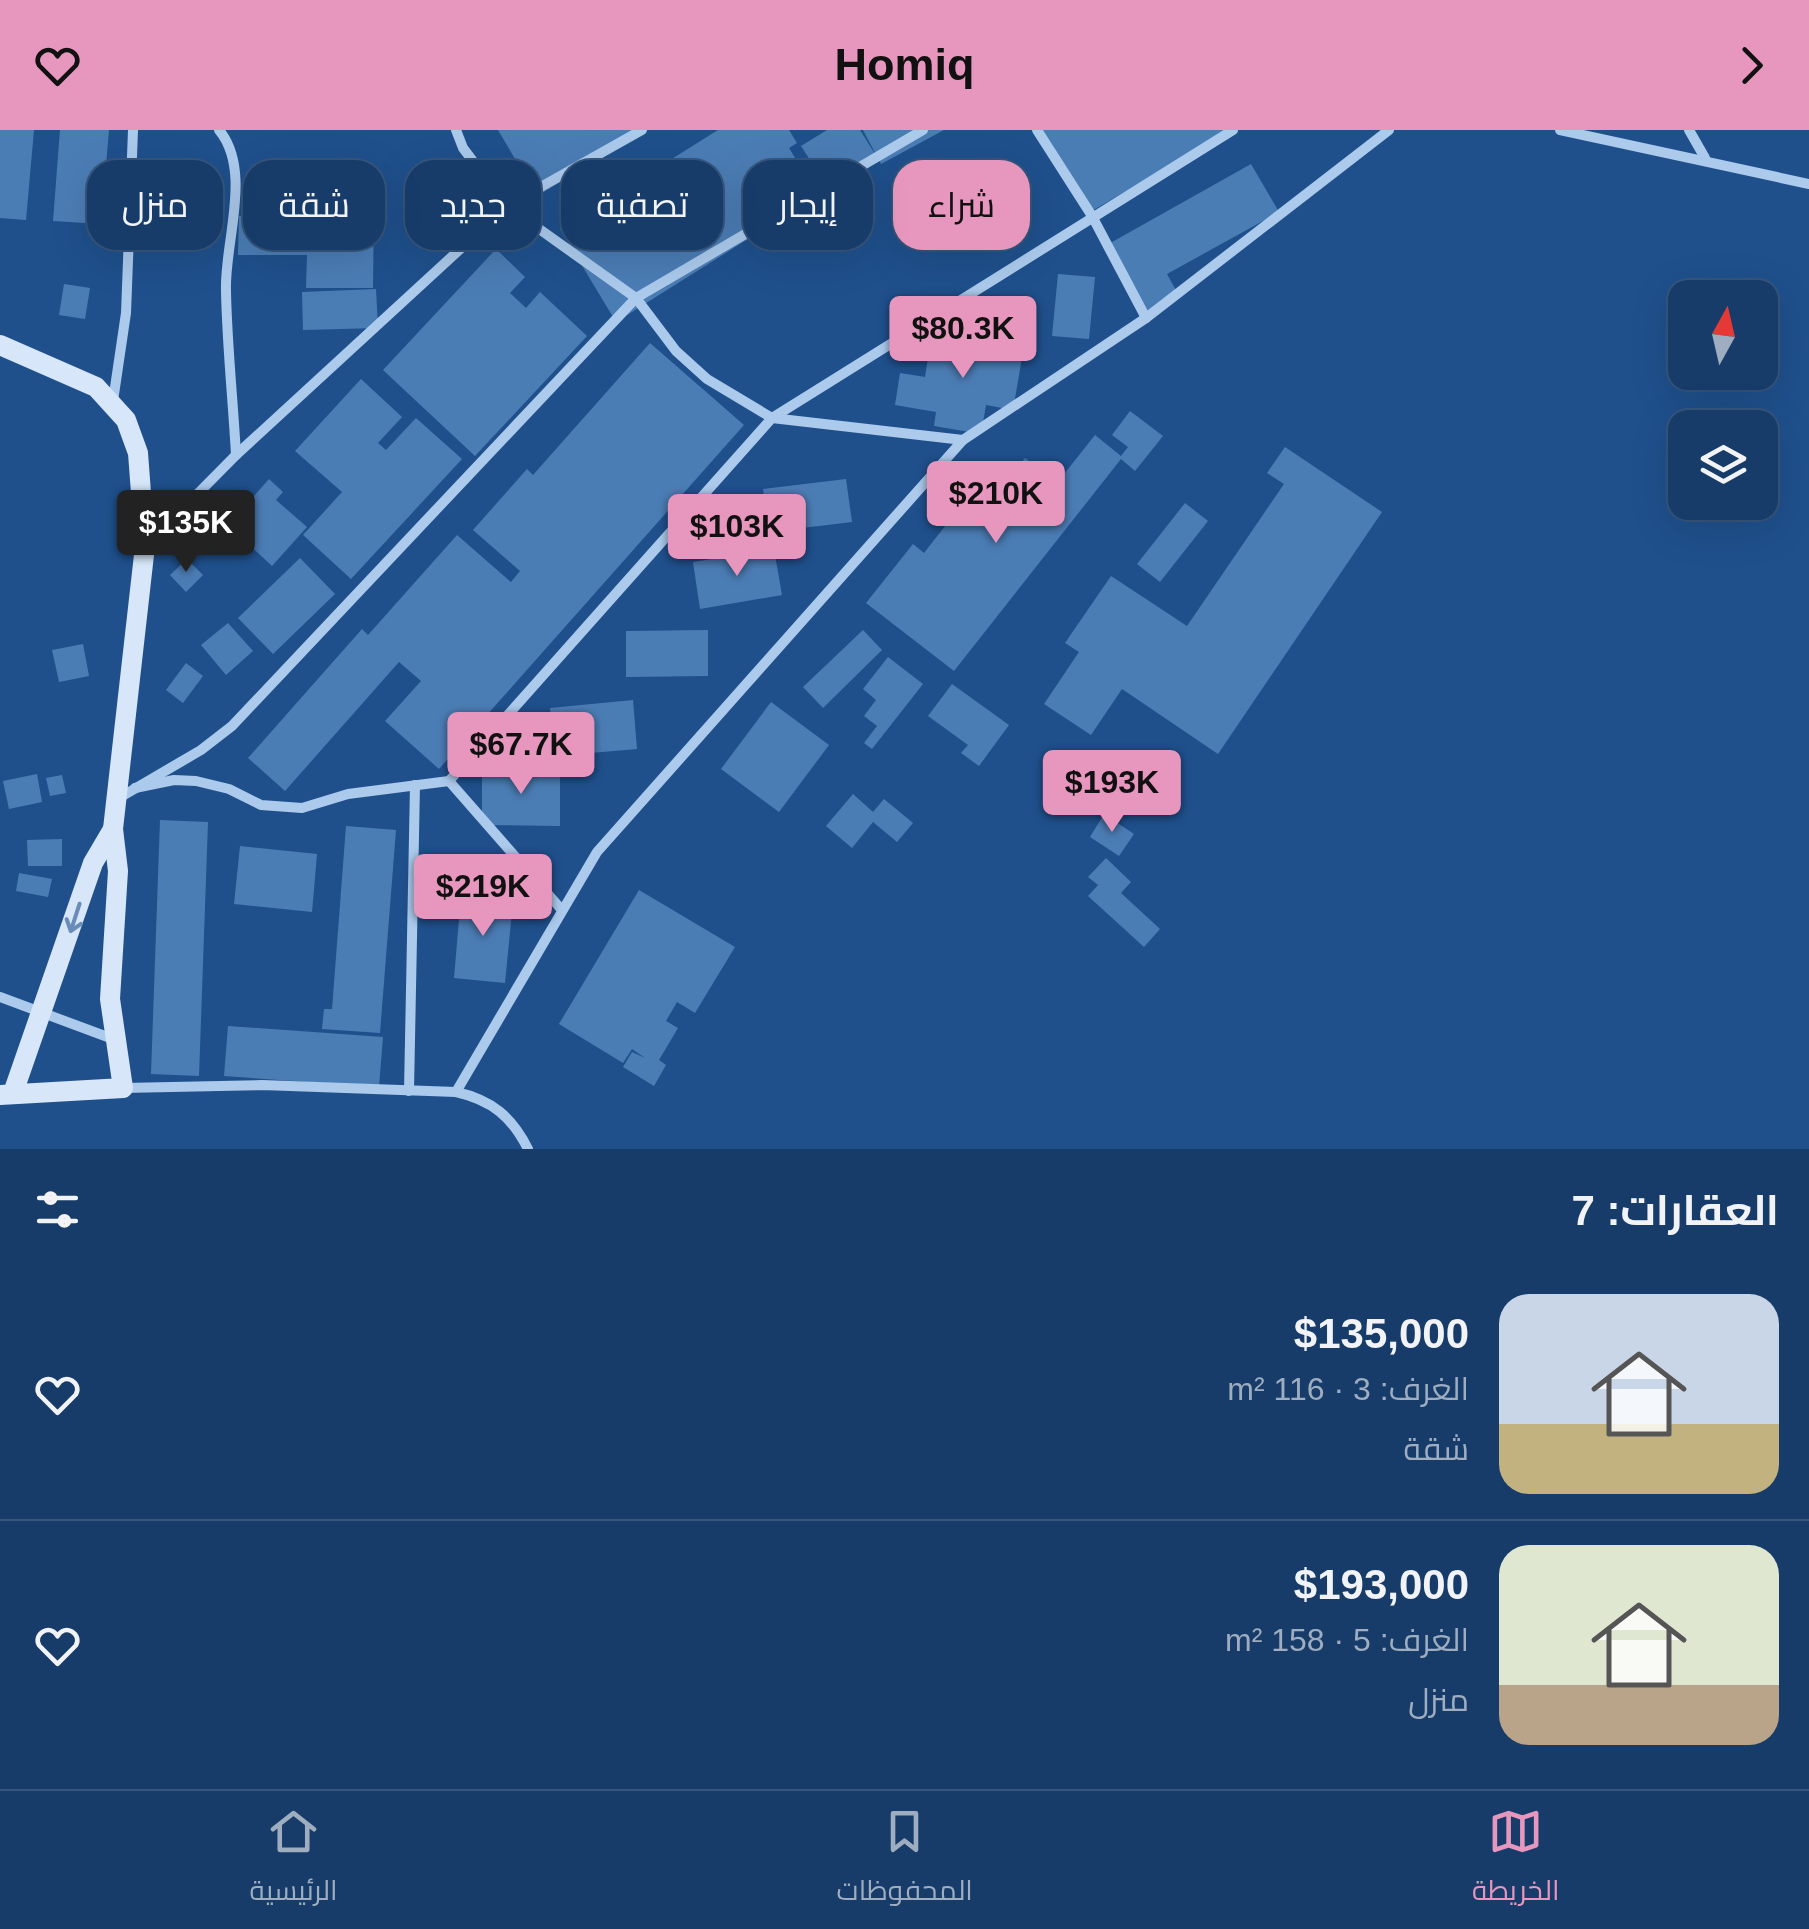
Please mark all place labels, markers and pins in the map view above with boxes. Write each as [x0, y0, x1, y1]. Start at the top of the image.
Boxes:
pin: $80.3K [882, 296, 1044, 381]
pin: $210K [926, 461, 1066, 546]
pin: $135K [116, 490, 256, 575]
pin: $103K [667, 494, 807, 579]
pin: $67.7K [440, 712, 602, 797]
pin: $193K [1042, 750, 1182, 835]
pin: $219K [413, 854, 553, 939]

